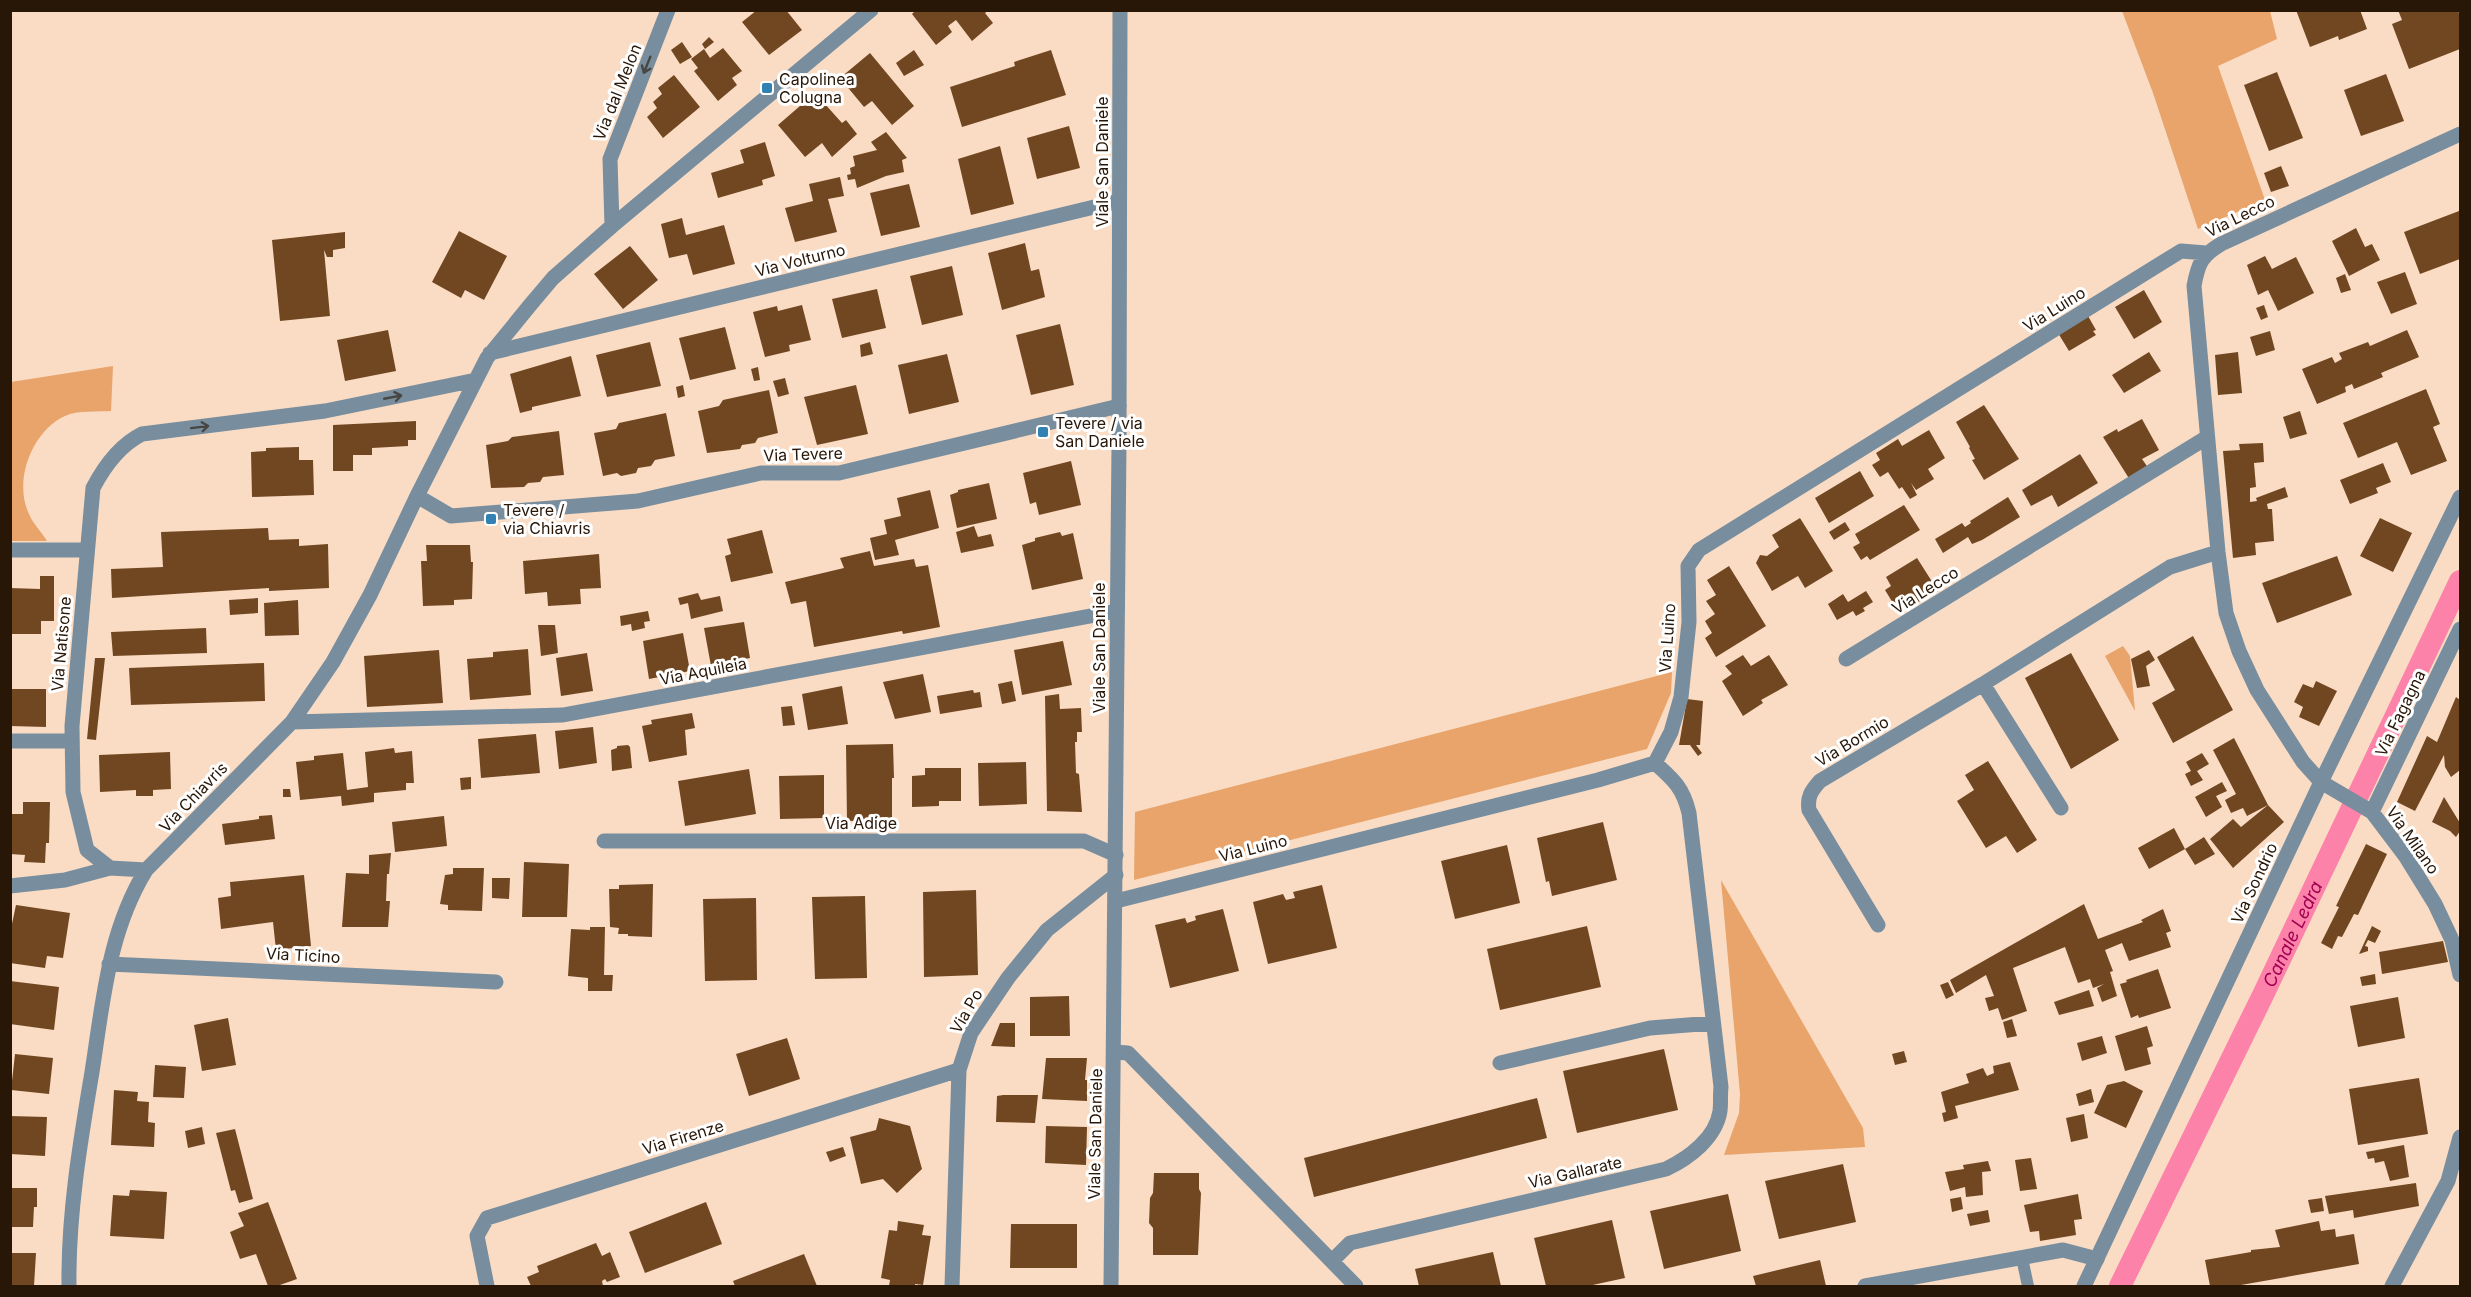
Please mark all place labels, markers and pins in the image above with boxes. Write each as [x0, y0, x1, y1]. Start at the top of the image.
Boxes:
place label: Capolinea Colugna [779, 69, 855, 107]
marker: Capolinea Colugna [760, 81, 774, 95]
place label: Tevere / via San Daniele [1055, 413, 1145, 451]
marker: Tevere / via San Daniele [1036, 425, 1050, 439]
place label: Tevere / via Chiavris [503, 500, 591, 538]
marker: Tevere / via Chiavris [484, 512, 498, 526]

